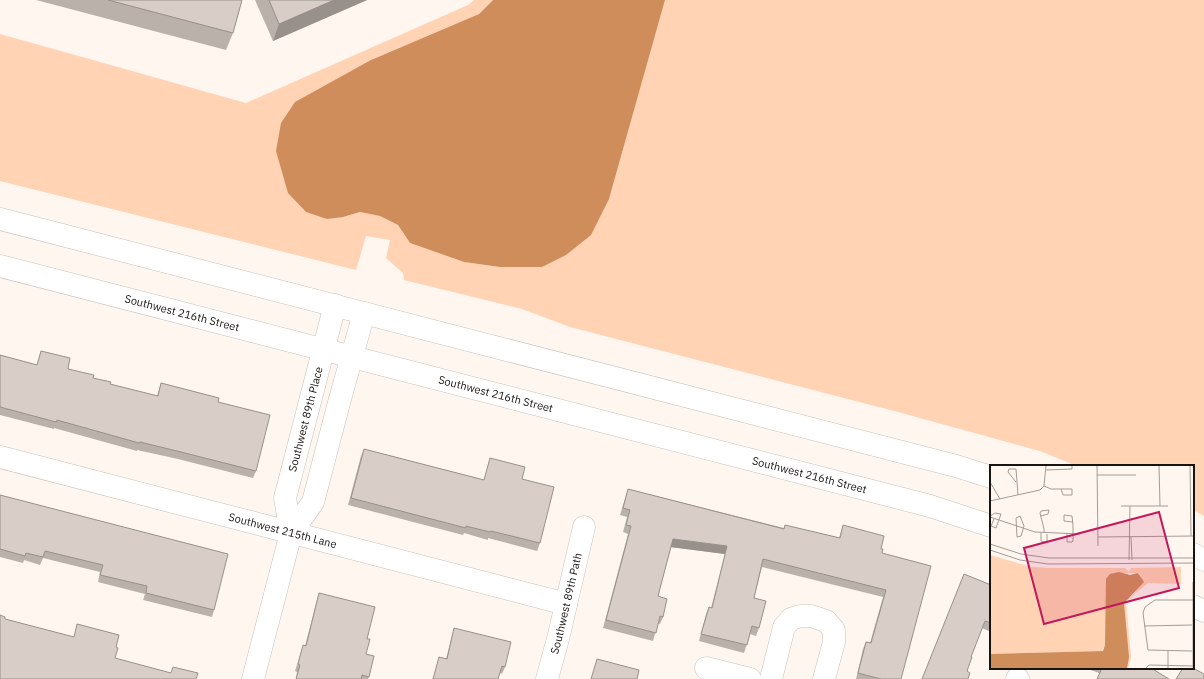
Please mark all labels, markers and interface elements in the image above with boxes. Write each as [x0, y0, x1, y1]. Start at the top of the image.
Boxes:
street label: Southwest 216th Street [123, 291, 241, 335]
street label: Southwest 89th Place [285, 365, 326, 473]
street label: Southwest 216th Street [437, 372, 555, 415]
street label: Southwest 216th Street [751, 453, 868, 496]
inset map [990, 465, 1194, 669]
street label: Southwest 215th Lane [227, 510, 338, 551]
street label: Southwest 89th Path [547, 551, 585, 656]

